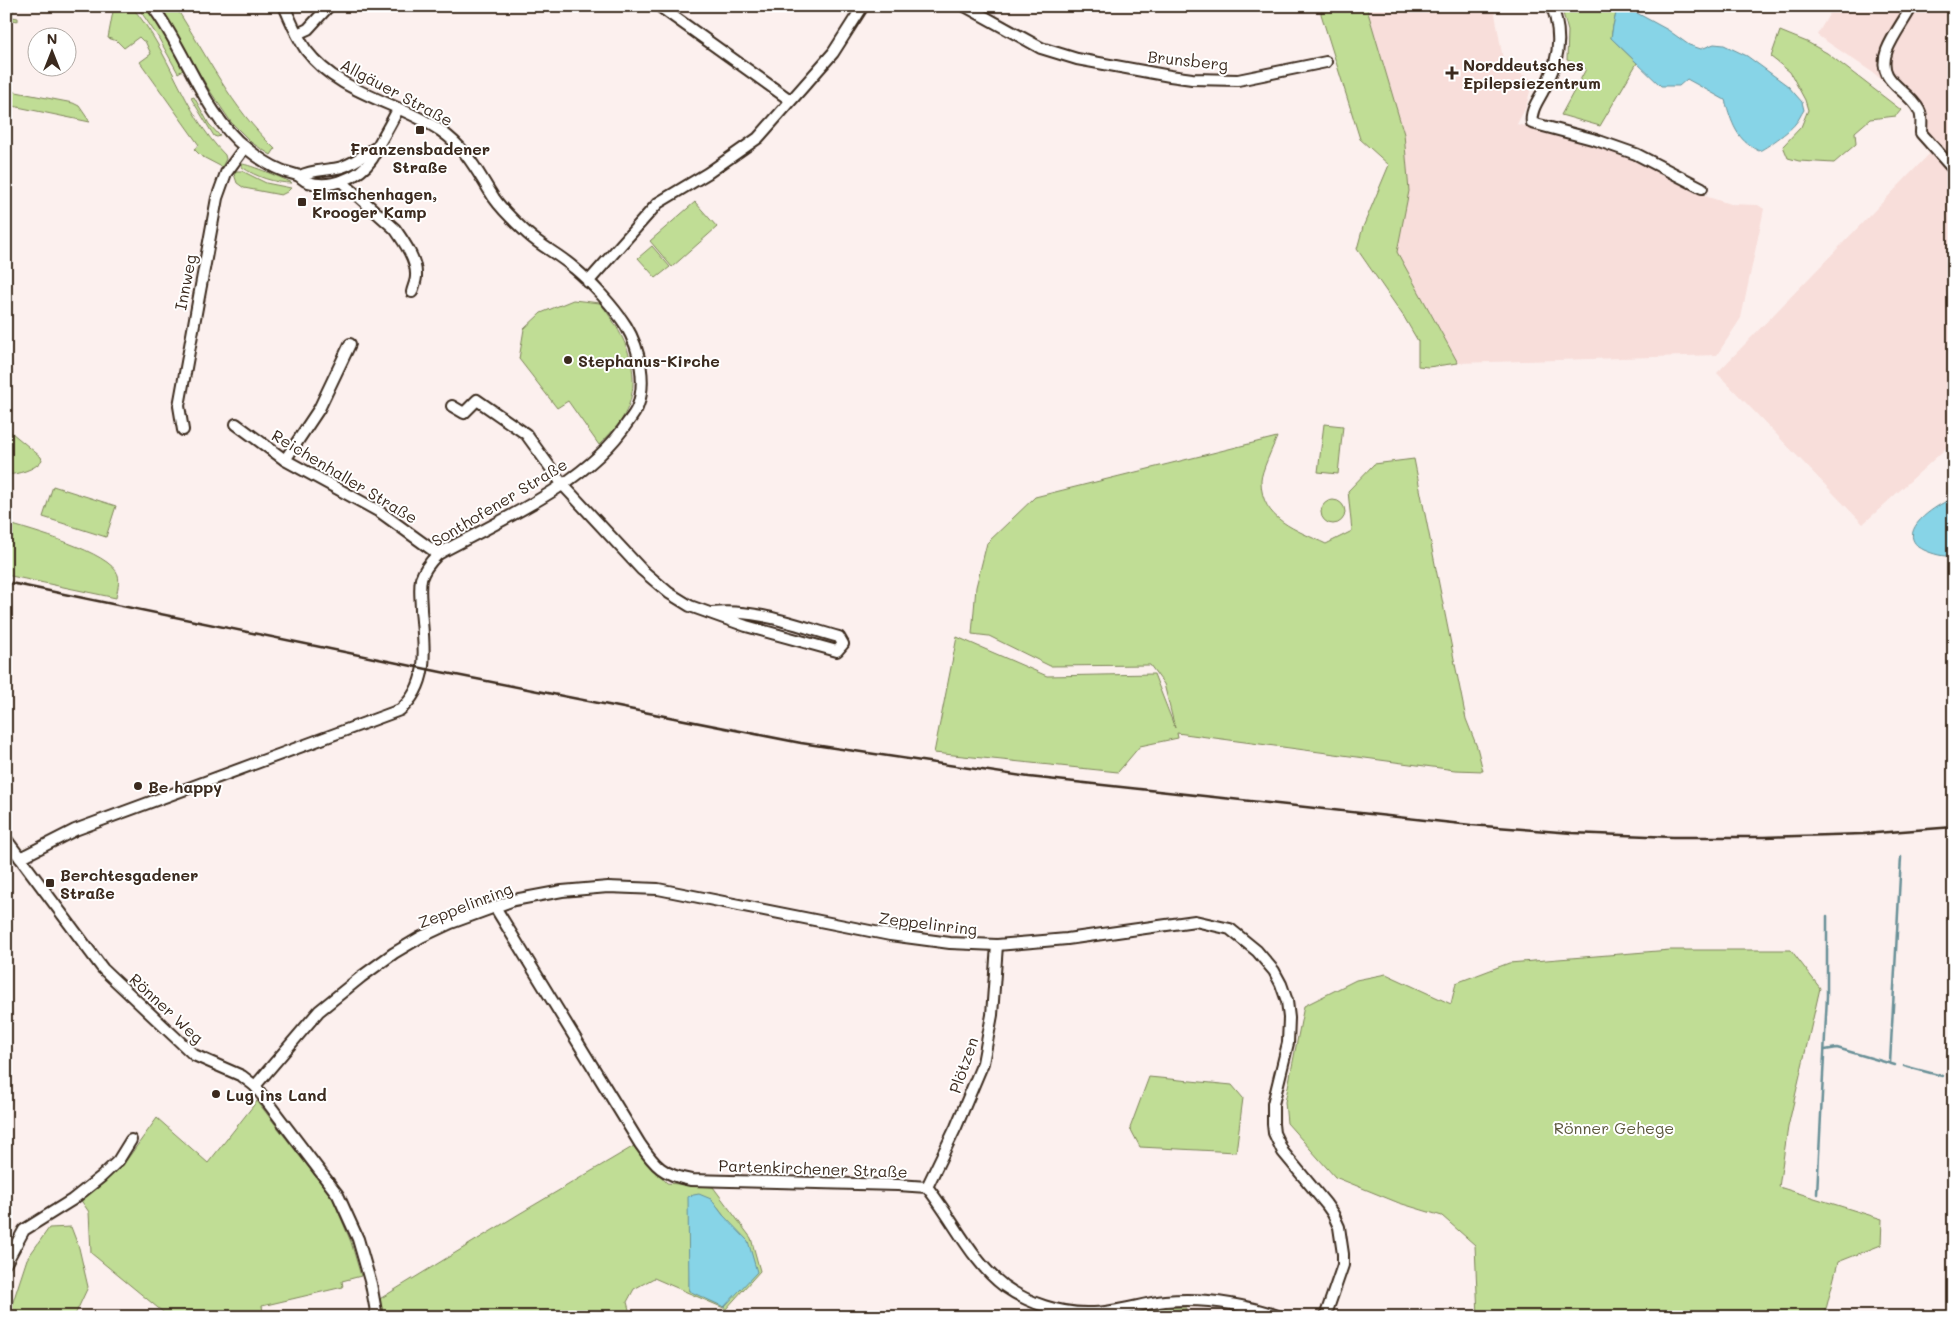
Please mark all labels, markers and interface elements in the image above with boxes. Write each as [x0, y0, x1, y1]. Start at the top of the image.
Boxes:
north arrow [28, 28, 78, 78]
text: N [47, 29, 57, 48]
street label: Brunsberg [1147, 45, 1229, 75]
street label: Allgäuer Straße [337, 54, 457, 130]
place label: Norddeutsches Epilepsiezentrum [1463, 54, 1601, 93]
marker: Norddeutsches Epilepsiezentrum [1445, 66, 1459, 80]
marker: Franzensbadener Straße [414, 124, 426, 136]
place label: Franzensbadener Straße [350, 138, 490, 177]
place label: Elmschenhagen, Krooger Kamp [312, 183, 437, 222]
marker: Elmschenhagen, Krooger Kamp [296, 196, 308, 208]
street label: Innweg [169, 252, 201, 312]
place label: Stephanus-Kirche [578, 350, 720, 371]
marker: Stephanus-Kirche [562, 354, 574, 366]
street label: Reichenhaller Straße [268, 424, 422, 528]
street label: Sonthofener Straße [427, 453, 571, 551]
place label: Be happy [148, 776, 222, 797]
marker: Be happy [132, 780, 144, 792]
place label: Berchtesgadener Straße [60, 864, 198, 903]
marker: Berchtesgadener Straße [44, 877, 56, 889]
street label: Zeppelinring [415, 877, 515, 933]
street label: Zeppelinring [878, 907, 978, 939]
street label: Rönner Weg [126, 968, 208, 1048]
street label: Plötzen [944, 1034, 982, 1096]
place label: Lug ins Land [226, 1084, 327, 1105]
marker: Lug ins Land [210, 1088, 222, 1100]
park label: Rönner Gehege [1554, 1117, 1674, 1138]
street label: Partenkirchener Straße [718, 1154, 908, 1182]

